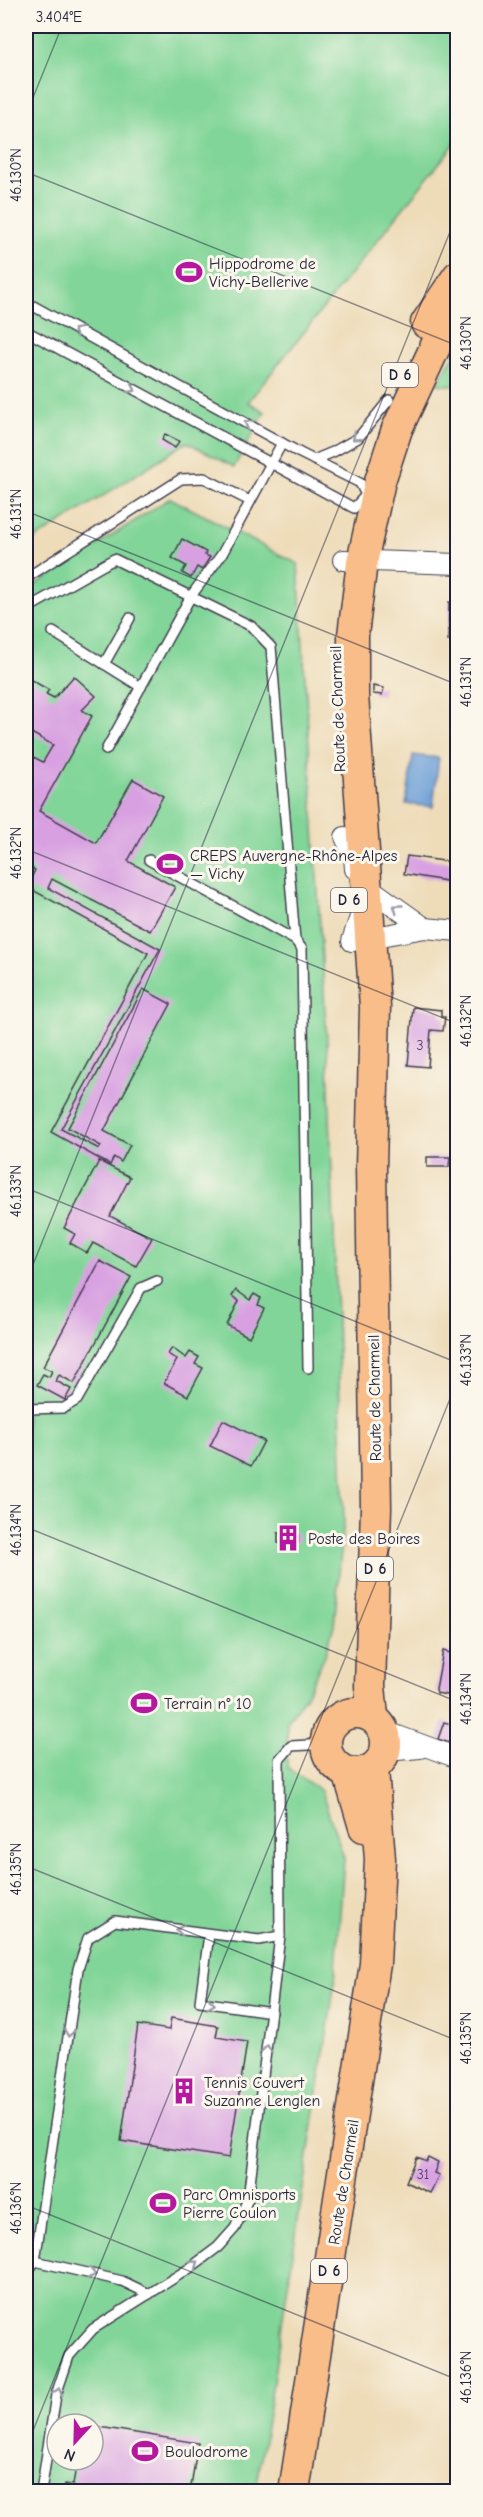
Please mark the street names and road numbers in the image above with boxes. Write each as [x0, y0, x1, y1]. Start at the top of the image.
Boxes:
road number: D 6 [382, 363, 418, 387]
street label: Route de Charmeil [327, 645, 349, 773]
road number: D 6 [331, 888, 367, 912]
street label: Route de Charmeil [365, 1334, 385, 1461]
road number: D 6 [357, 1557, 393, 1581]
street label: Route de Charmeil [325, 2118, 363, 2246]
road number: D 6 [311, 2259, 347, 2283]

